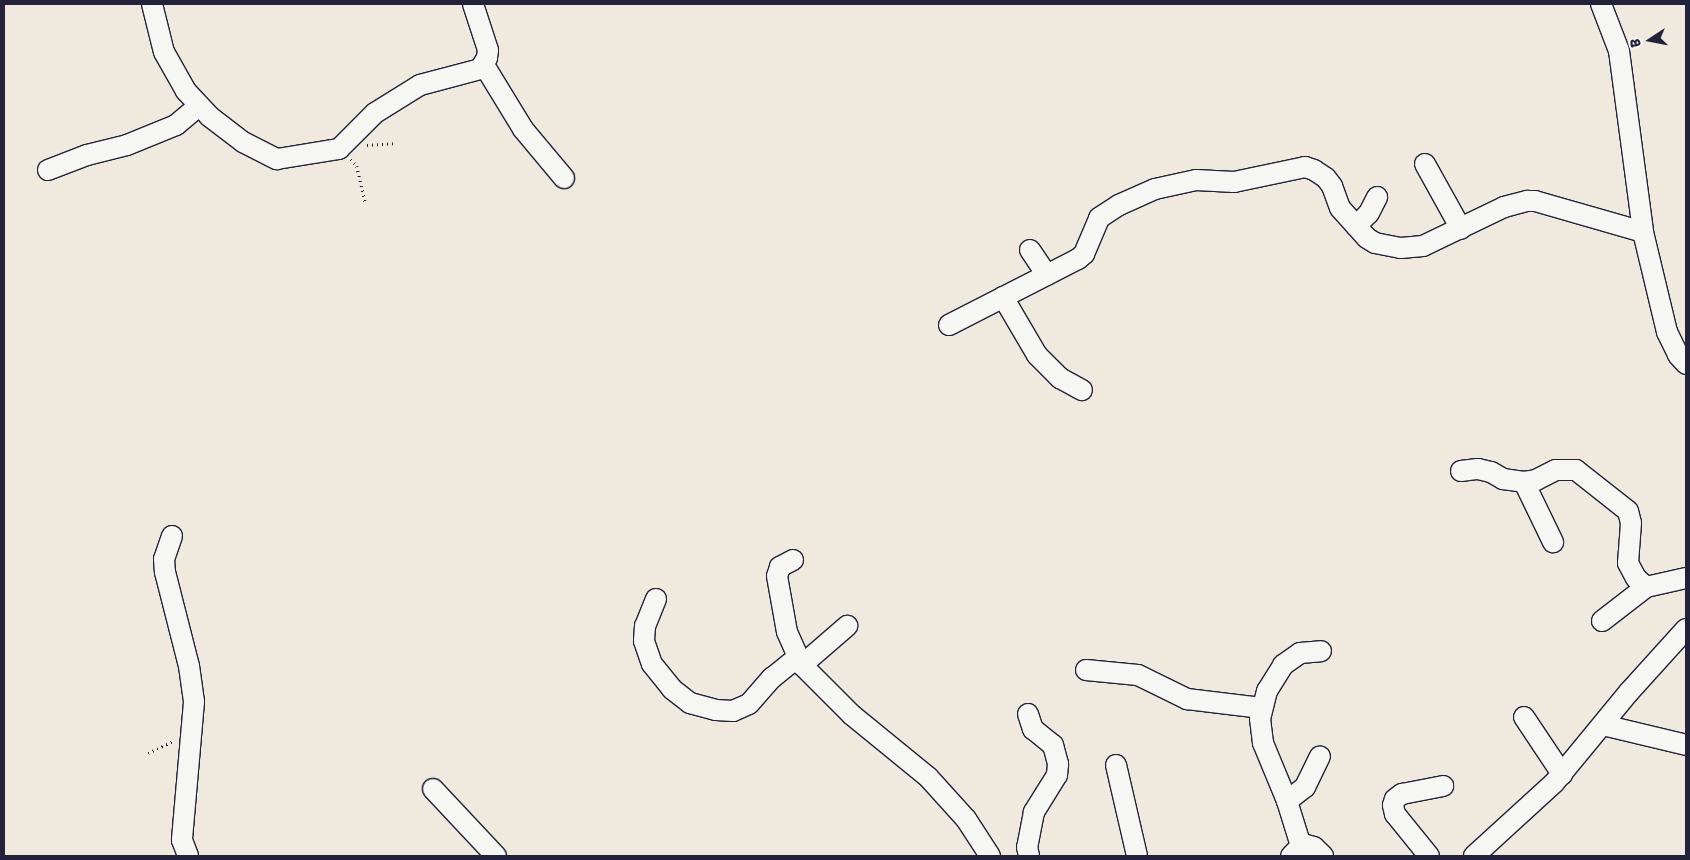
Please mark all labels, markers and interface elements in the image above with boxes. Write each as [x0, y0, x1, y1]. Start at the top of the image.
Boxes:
north arrow [1625, 15, 1675, 65]
text: B [1626, 37, 1645, 49]

